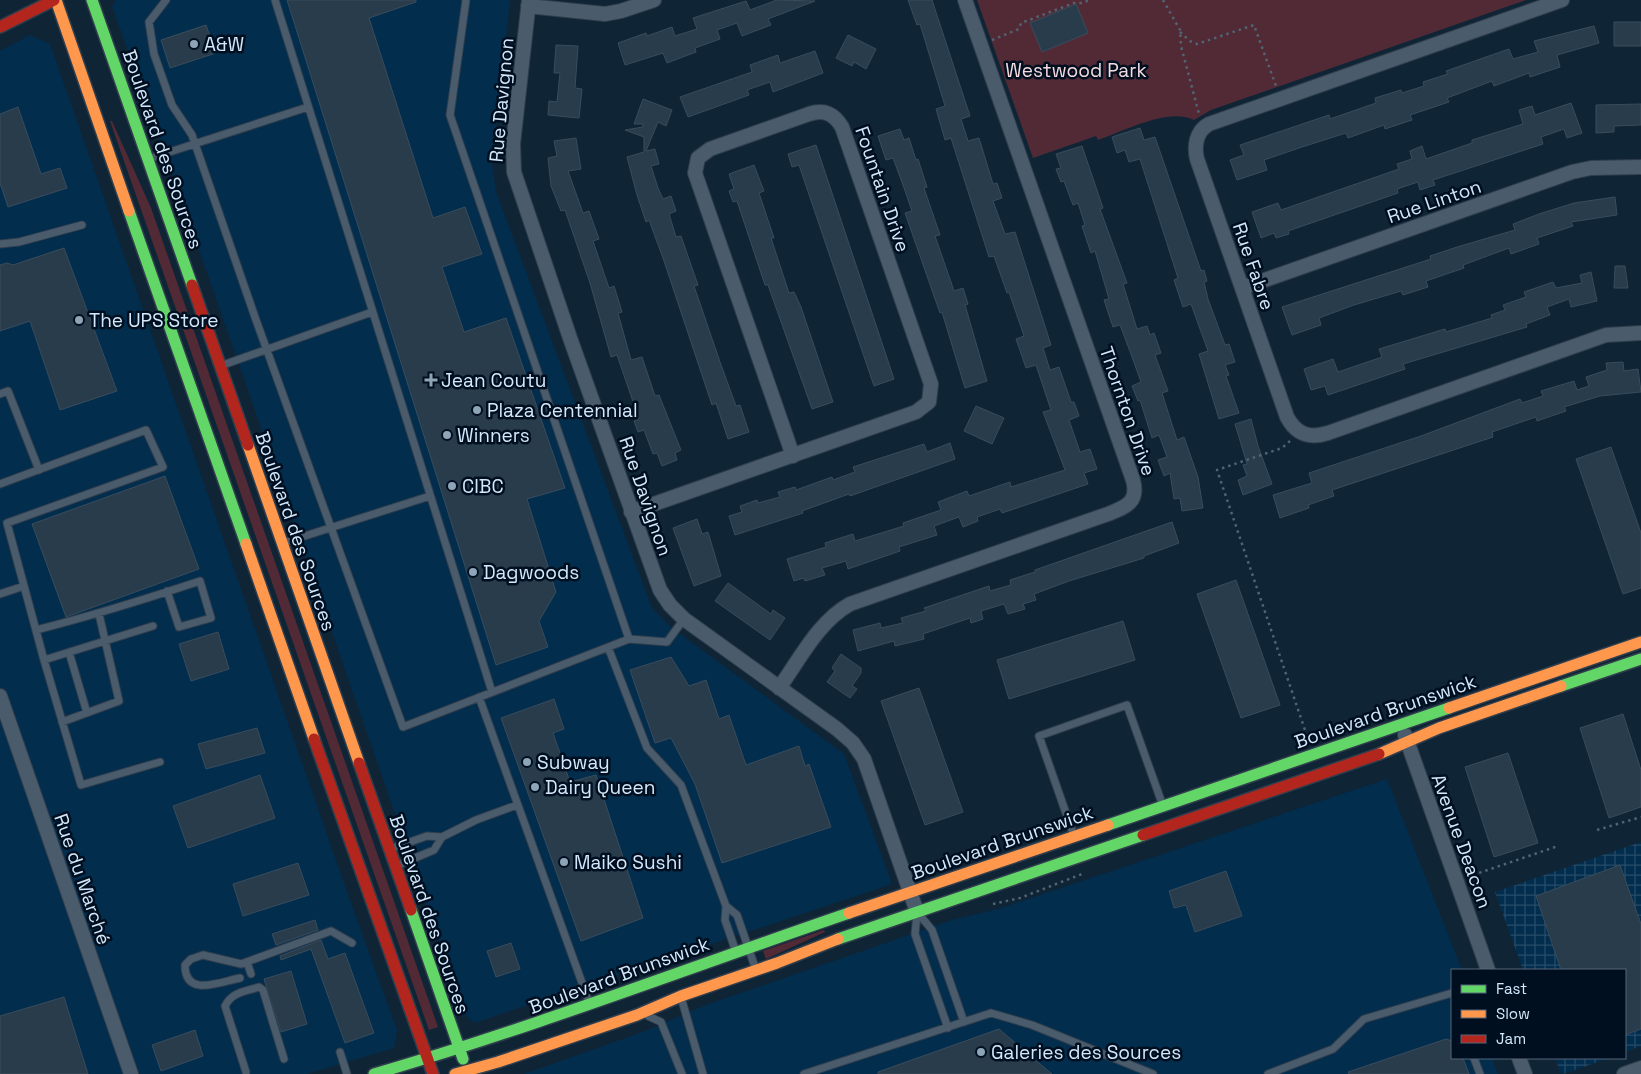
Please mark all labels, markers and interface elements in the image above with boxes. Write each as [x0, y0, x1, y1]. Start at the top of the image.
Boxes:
place label: A&W [204, 32, 244, 57]
street label: Rue Davignon [484, 37, 519, 163]
marker: A&W [188, 38, 200, 50]
street label: Boulevard des Sources [117, 46, 208, 252]
park label: Westwood Park [1005, 58, 1147, 83]
street label: Fountain Drive [849, 123, 916, 255]
street label: Rue Linton [1384, 174, 1485, 229]
street label: Rue Fabre [1227, 219, 1280, 313]
place label: The UPS Store [89, 308, 218, 333]
marker: The UPS Store [73, 314, 85, 326]
street label: Thornton Drive [1094, 343, 1161, 479]
place label: Jean Coutu [441, 368, 546, 393]
marker: Jean Coutu [425, 374, 437, 386]
place label: Plaza Centennial [487, 398, 638, 423]
marker: Plaza Centennial [471, 404, 483, 416]
place label: Winners [457, 423, 530, 448]
street label: Boulevard des Sources [250, 428, 341, 634]
marker: Winners [441, 429, 453, 441]
street label: Rue Davignon [613, 433, 678, 559]
place label: CIBC [462, 474, 504, 499]
marker: CIBC [446, 480, 458, 492]
place label: Dagwoods [483, 560, 579, 585]
marker: Dagwoods [467, 566, 479, 578]
street label: Boulevard Brunswick [1291, 669, 1479, 754]
place label: Subway [537, 750, 610, 775]
marker: Subway [521, 756, 533, 768]
street label: Avenue Deacon [1426, 771, 1497, 912]
place label: Dairy Queen [545, 775, 655, 800]
marker: Dairy Queen [529, 781, 541, 793]
street label: Boulevard Brunswick [908, 800, 1096, 885]
street label: Rue du Marché [48, 810, 117, 948]
street label: Boulevard des Sources [384, 811, 475, 1017]
place label: Maiko Sushi [574, 850, 682, 875]
marker: Maiko Sushi [558, 856, 570, 868]
street label: Boulevard Brunswick [525, 931, 713, 1020]
legend [1451, 969, 1626, 1059]
text: Fast [1496, 979, 1527, 998]
text: Slow [1496, 1004, 1530, 1023]
text: Jam [1496, 1029, 1526, 1048]
place label: Galeries des Sources [991, 1040, 1181, 1065]
marker: Galeries des Sources [975, 1046, 987, 1058]

